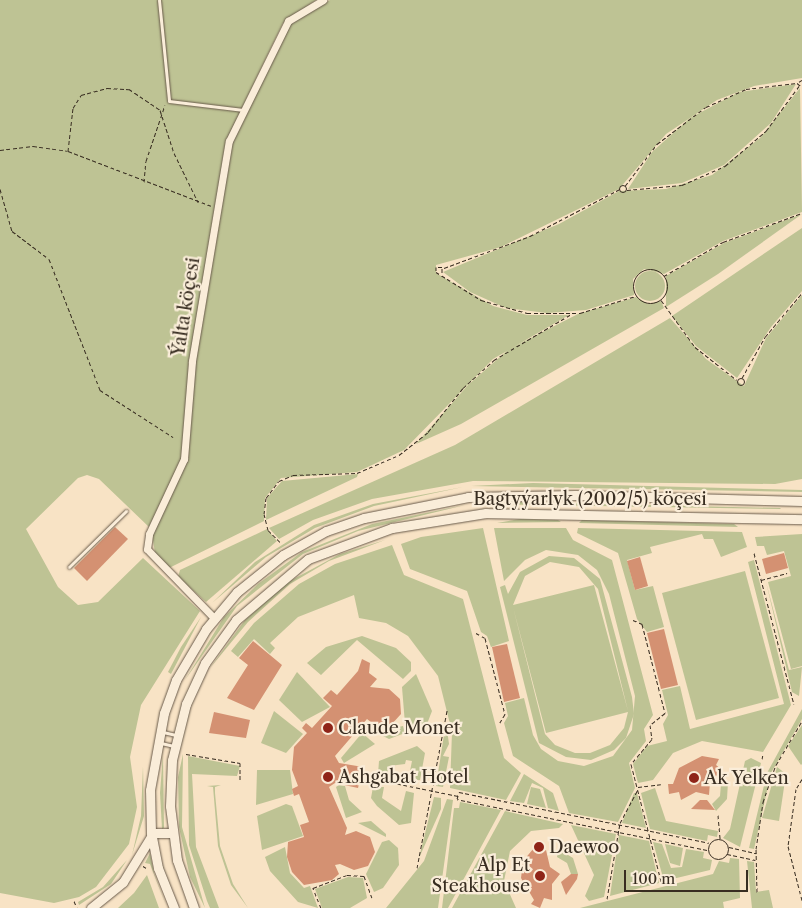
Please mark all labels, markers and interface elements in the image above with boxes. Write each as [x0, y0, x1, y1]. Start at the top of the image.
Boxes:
street label: Ýalta köçesi [167, 256, 205, 358]
street label: Bagtyýarlyk (2002/5) köçesi [473, 488, 707, 510]
place label: Claude Monet [338, 717, 460, 739]
marker: Claude Monet [322, 722, 334, 734]
place label: Ashgabat Hotel [338, 766, 469, 788]
place label: Ak Yelken [704, 767, 790, 789]
marker: Ashgabat Hotel [322, 771, 334, 783]
marker: Ak Yelken [688, 772, 700, 784]
place label: Daewoo [549, 836, 619, 858]
marker: Daewoo [533, 841, 545, 853]
place label: Alp Et Steakhouse [432, 855, 530, 898]
scale bar [627, 860, 751, 892]
text: 100 m [632, 869, 675, 888]
marker: Alp Et Steakhouse [534, 870, 546, 882]

